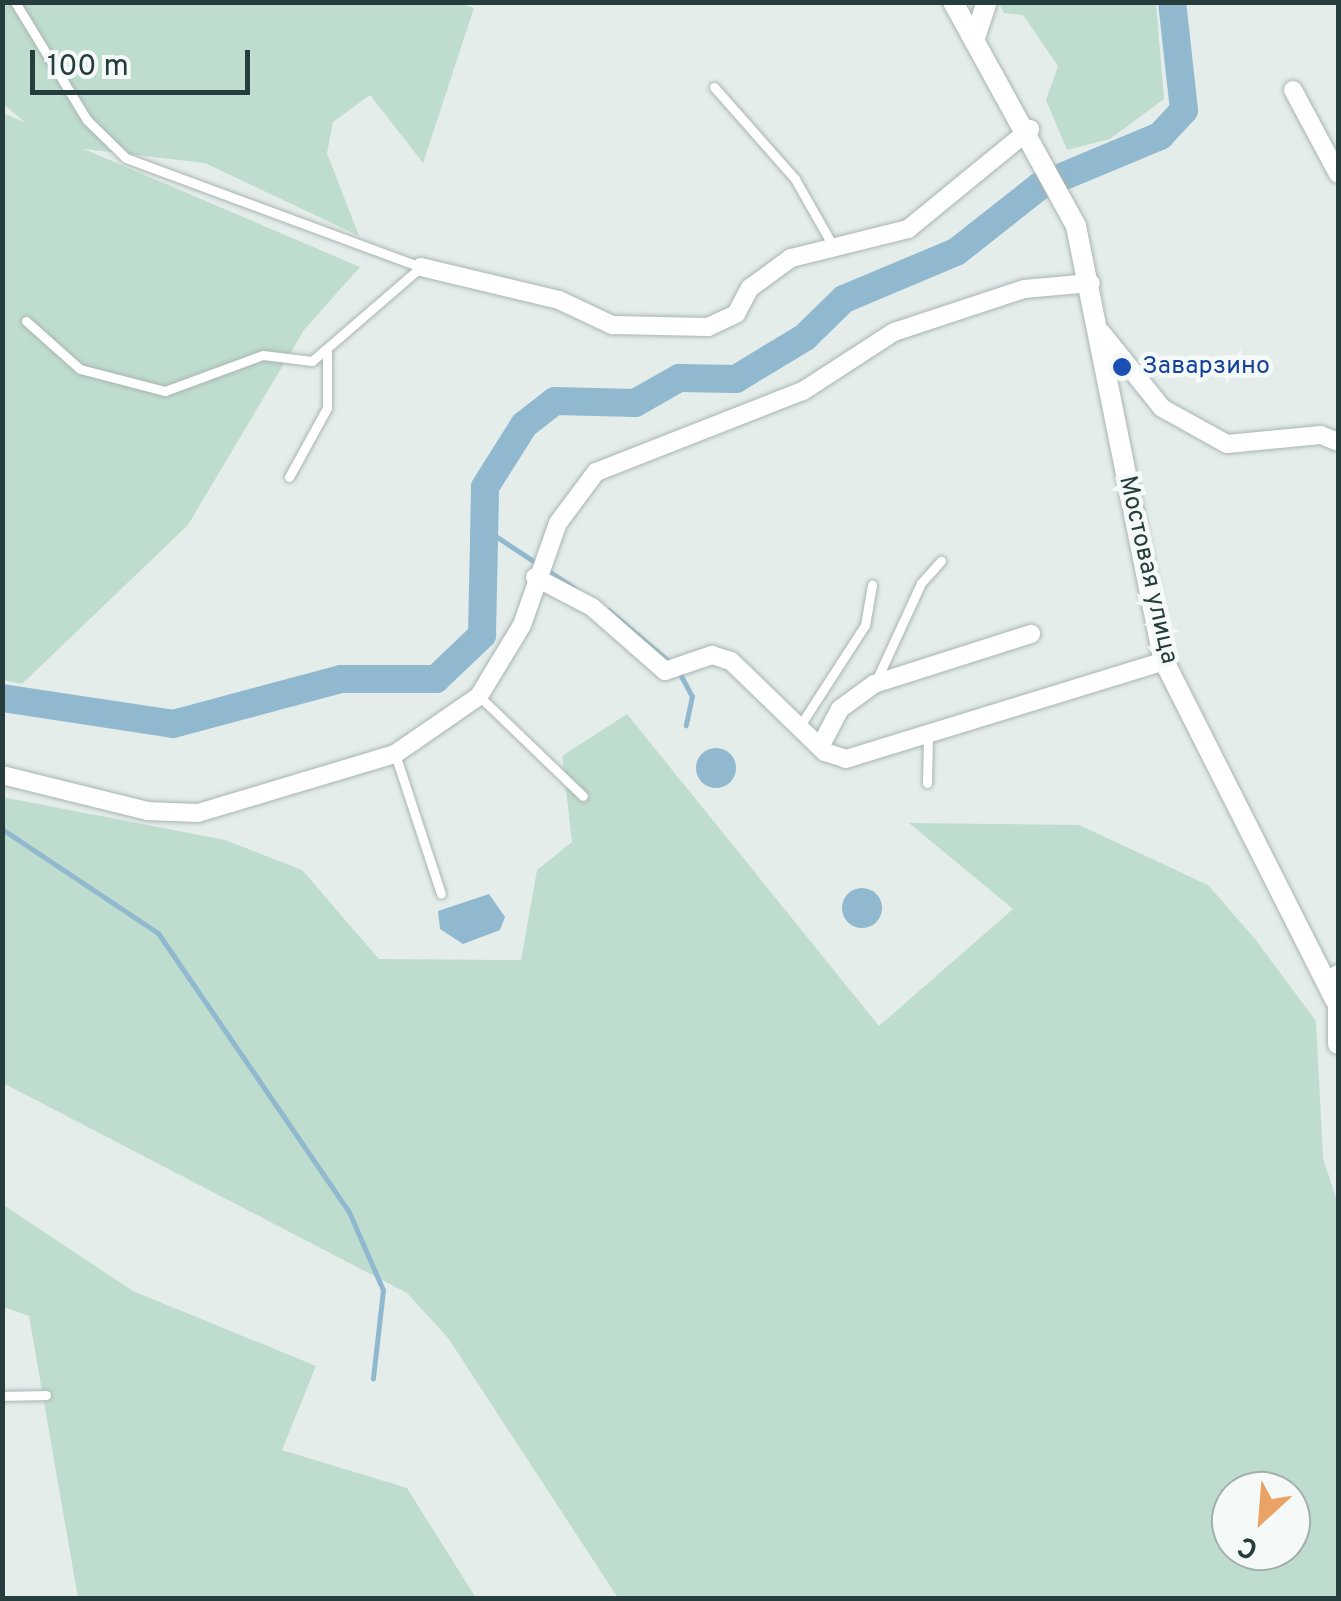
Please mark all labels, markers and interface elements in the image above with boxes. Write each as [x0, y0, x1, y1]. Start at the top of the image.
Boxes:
scale bar [35, 30, 255, 92]
text: 100 m [47, 49, 129, 86]
place label: Заварзино [1142, 352, 1270, 382]
marker: Заварзино [1111, 356, 1133, 378]
street label: Мостовая улица [1111, 473, 1183, 667]
north arrow [1211, 1471, 1311, 1571]
text: С [1233, 1526, 1265, 1566]

